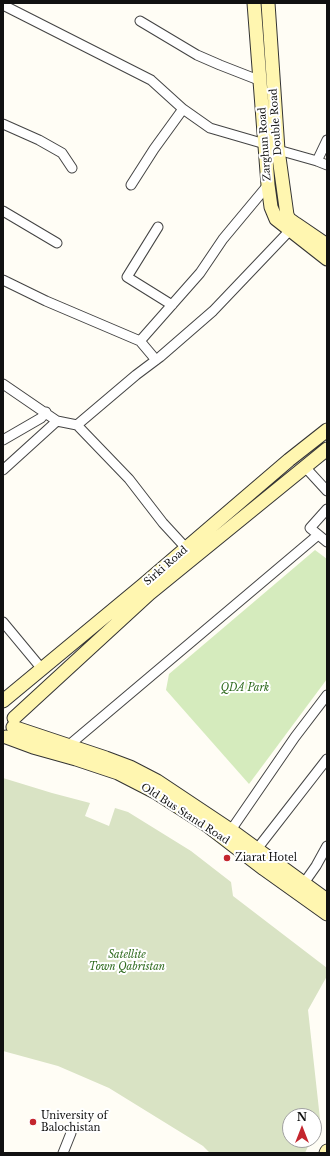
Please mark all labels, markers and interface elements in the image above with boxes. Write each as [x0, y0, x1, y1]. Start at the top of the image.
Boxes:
street label: Double Road [268, 88, 284, 156]
street label: Zarghun Road [256, 107, 274, 181]
street label: Sirki Road [142, 544, 190, 588]
park label: QDA Park [221, 682, 269, 694]
street label: Old Bus Stand Road [139, 781, 231, 847]
place label: Ziarat Hotel [235, 852, 297, 864]
marker: Ziarat Hotel [222, 853, 232, 863]
park label: Satellite Town Qabristan [89, 949, 165, 972]
north arrow [282, 1108, 322, 1148]
place label: University of Balochistan [41, 1110, 108, 1134]
text: N [297, 1110, 307, 1124]
marker: University of Balochistan [28, 1117, 38, 1127]

